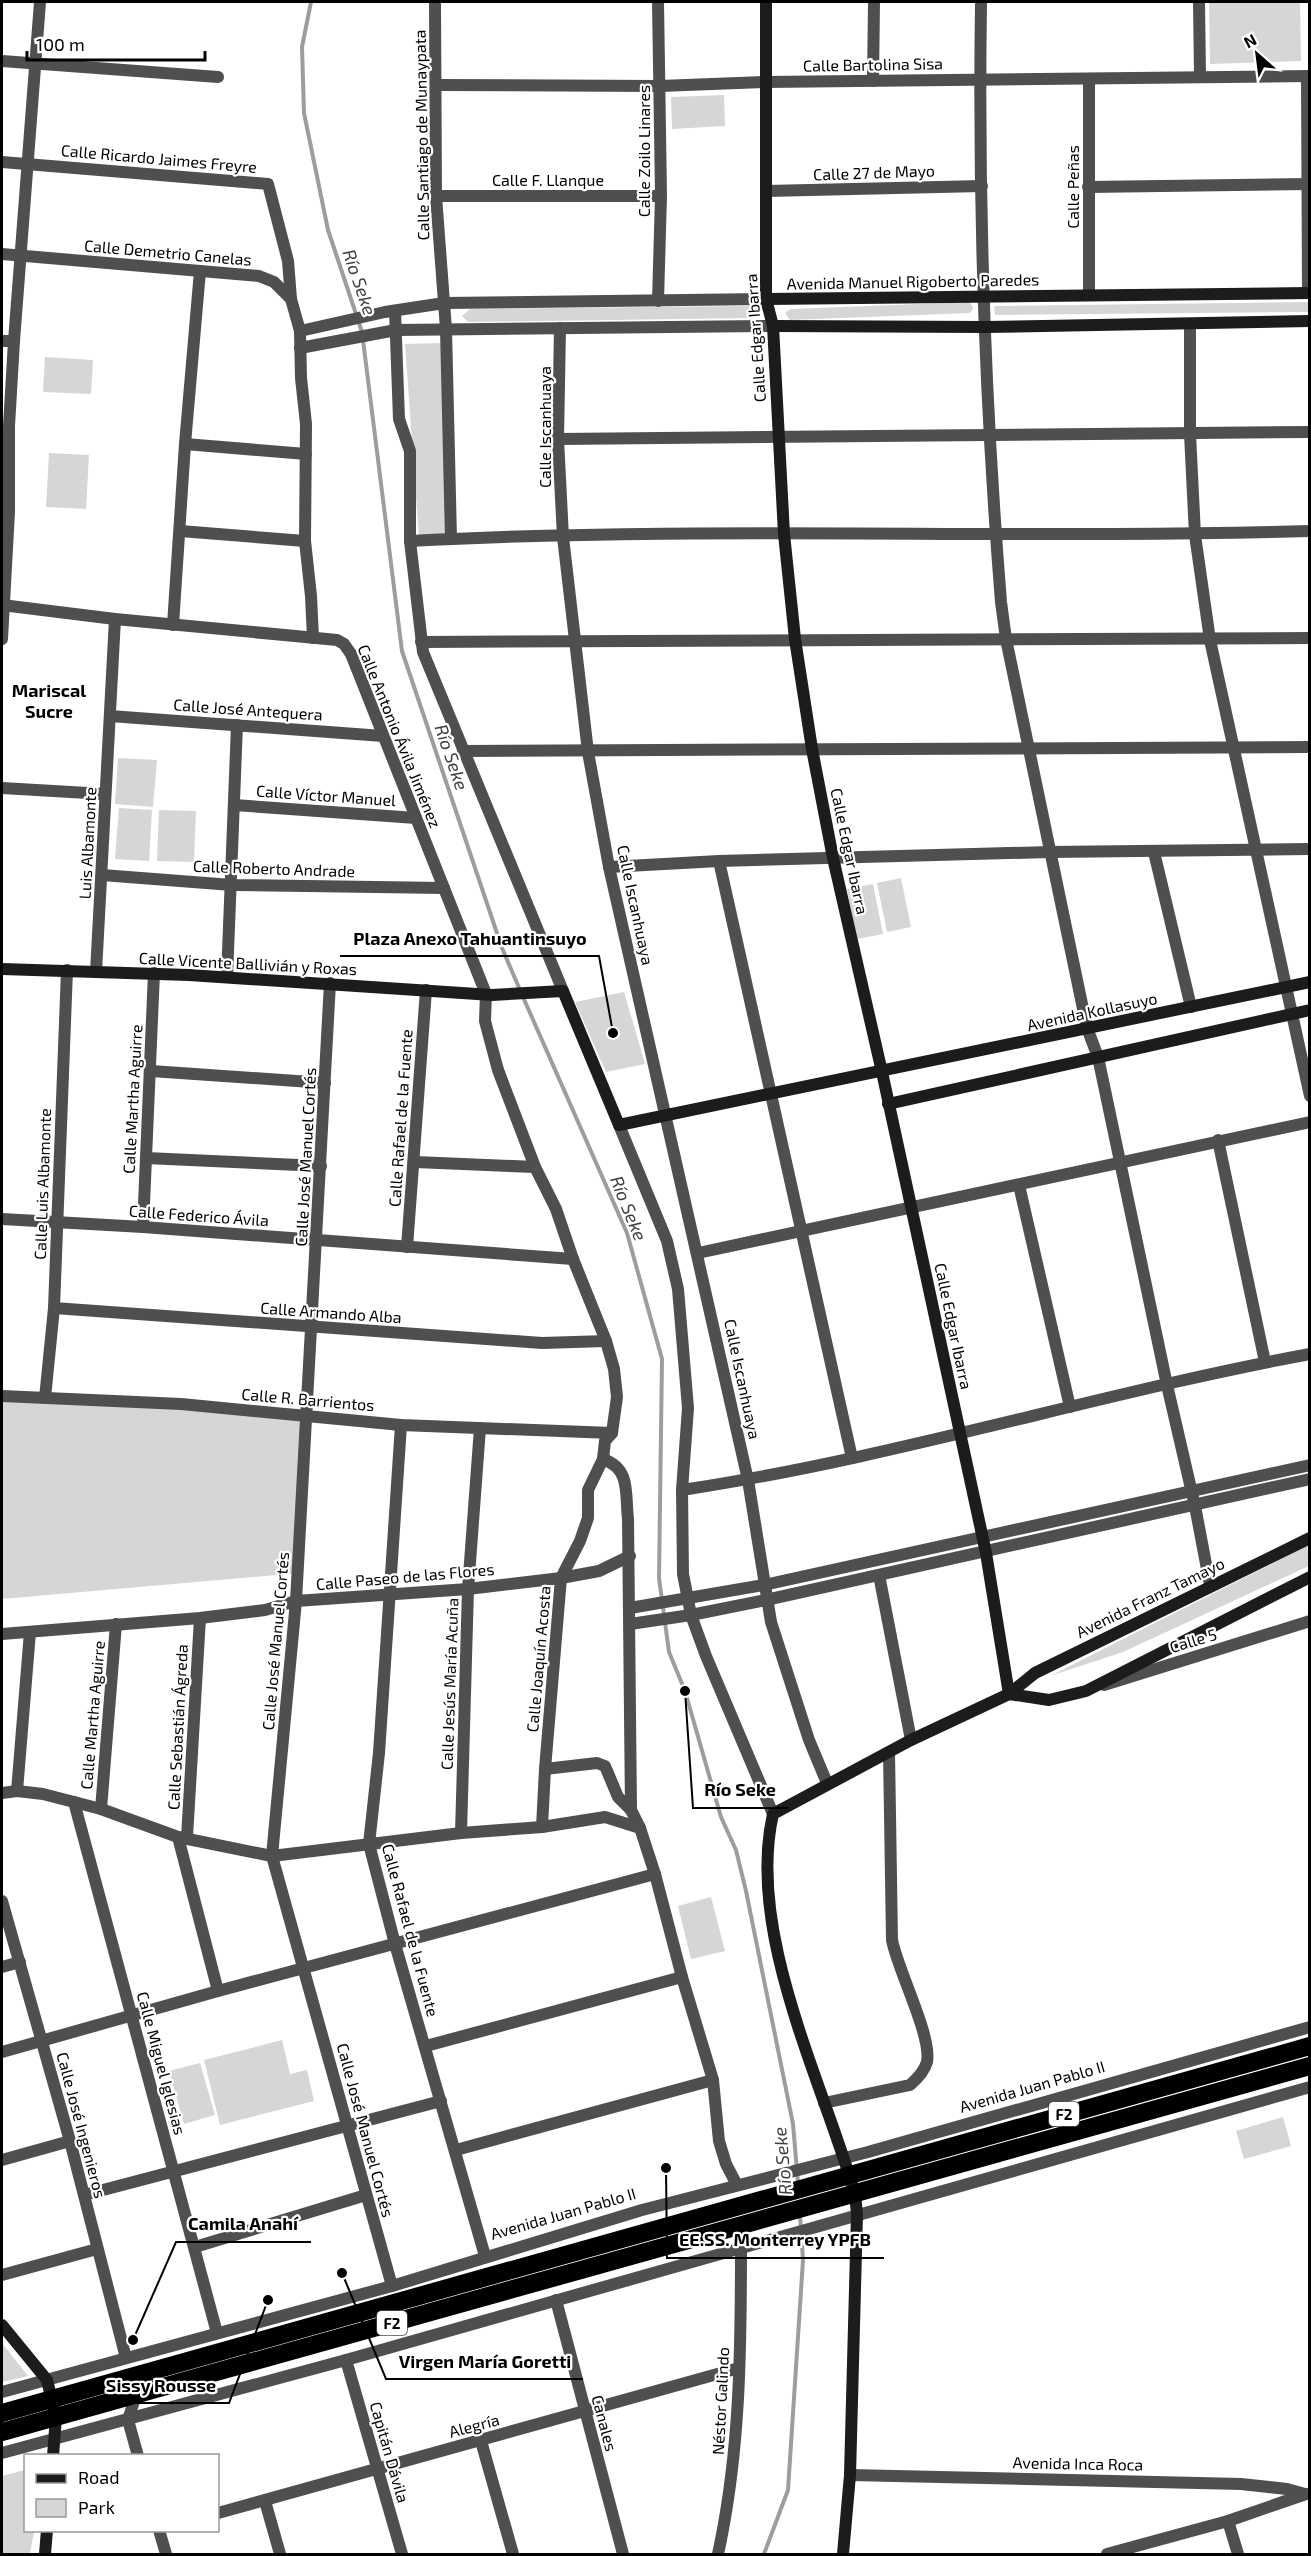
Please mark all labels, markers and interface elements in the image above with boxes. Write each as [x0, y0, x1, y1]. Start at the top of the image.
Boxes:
scale bar [27, 24, 206, 62]
north arrow [1227, 24, 1287, 84]
street label: Calle Santiago de Munaypata [410, 29, 432, 241]
text: N [1240, 29, 1259, 51]
text: 100 m [36, 33, 85, 55]
street label: Calle Bartolina Sisa [803, 53, 943, 75]
street label: Calle Zoilo Linares [634, 85, 653, 217]
street label: Calle Ricardo Jaimes Freyre [60, 140, 258, 176]
street label: Calle Peñas [1063, 145, 1082, 229]
street label: Calle 27 de Mayo [813, 160, 935, 184]
street label: Calle F. Llanque [492, 170, 604, 189]
street label: Calle Demetrio Canelas [83, 235, 253, 269]
water label: Río Seke [338, 246, 382, 318]
street label: Avenida Manuel Rigoberto Paredes [787, 269, 1039, 293]
street label: Calle Edgar Ibarra [741, 273, 769, 403]
street label: Calle Iscanhuaya [535, 366, 554, 488]
street label: Calle Antonio Ávila Jiménez [354, 642, 446, 830]
district label: Mariscal Sucre [12, 679, 86, 722]
street label: Calle José Antequera [173, 694, 323, 724]
water label: Río Seke [430, 721, 474, 793]
street label: Calle Víctor Manuel [255, 781, 397, 809]
street label: Luis Albamonte [75, 786, 99, 900]
street label: Calle Edgar Ibarra [827, 786, 873, 916]
street label: Calle Iscanhuaya [614, 843, 658, 967]
street label: Calle Roberto Andrade [193, 856, 355, 880]
callout: Plaza Anexo Tahuantinsuyo [340, 920, 599, 956]
text: Plaza Anexo Tahuantinsuyo [353, 927, 587, 949]
street label: Calle Vicente Ballivián y Roxas [138, 948, 358, 978]
street label: Avenida Kollasuyo [1025, 988, 1159, 1034]
street label: Calle Martha Aguirre [119, 1024, 145, 1174]
street label: Calle Rafael de la Fuente [384, 1028, 416, 1208]
street label: Calle José Manuel Cortés [291, 1067, 319, 1247]
street label: Calle Luis Albamonte [30, 1108, 54, 1260]
water label: Río Seke [606, 1172, 652, 1244]
street label: Calle Federico Ávila [128, 1201, 270, 1229]
street label: Calle Edgar Ibarra [931, 1261, 977, 1391]
street label: Calle Armando Alba [260, 1298, 402, 1326]
street label: Calle Iscanhuaya [721, 1317, 765, 1441]
street label: Calle R. Barrientos [241, 1384, 375, 1414]
street label: Calle José Manuel Cortés [258, 1551, 292, 1731]
street label: Avenida Franz Tamayo [1073, 1553, 1227, 1641]
street label: Calle Paseo de las Flores [315, 1559, 495, 1593]
street label: Calle Joaquín Acosta [522, 1585, 554, 1733]
street label: Calle Jesús María Acuña [436, 1598, 462, 1770]
street label: Calle 5 [1167, 1624, 1219, 1656]
street label: Calle Martha Aguirre [76, 1640, 108, 1790]
street label: Calle Sebastián Ágreda [163, 1644, 191, 1810]
callout: Río Seke [693, 1772, 788, 1808]
text: Río Seke [704, 1778, 776, 1800]
street label: Calle Rafael de la Fuente [379, 1842, 443, 2018]
street label: Calle Miguel Iglesias [134, 1989, 190, 2137]
street label: Calle José Manuel Cortés [334, 2041, 398, 2219]
street label: Calle José Ingenieros [53, 2050, 111, 2200]
street label: Avenida Juan Pablo II [957, 2056, 1107, 2116]
road number: F2 [1049, 2102, 1079, 2126]
water label: Río Seke [768, 2126, 796, 2196]
street label: Avenida Juan Pablo II [488, 2183, 638, 2243]
callout: Camila Anahí [176, 2206, 311, 2242]
text: Camila Anahí [188, 2212, 299, 2234]
callout: EE.SS. Monterrey YPFB [667, 2222, 884, 2258]
text: EE.SS. Monterrey YPFB [679, 2228, 871, 2250]
road number: F2 [377, 2311, 407, 2335]
callout: Virgen María Goretti [386, 2343, 583, 2379]
street label: Néstor Galindo [708, 2347, 732, 2455]
text: Virgen María Goretti [399, 2350, 571, 2372]
callout: Sissy Rousse [94, 2367, 229, 2403]
text: Sissy Rousse [106, 2374, 216, 2396]
street label: Canales [588, 2393, 622, 2453]
street label: Capitán Dávila [366, 2399, 414, 2505]
street label: Alegría [447, 2409, 501, 2441]
street label: Avenida Inca Roca [1013, 2452, 1143, 2474]
legend [24, 2454, 219, 2532]
text: Road [78, 2466, 119, 2488]
text: Park [78, 2496, 115, 2518]

